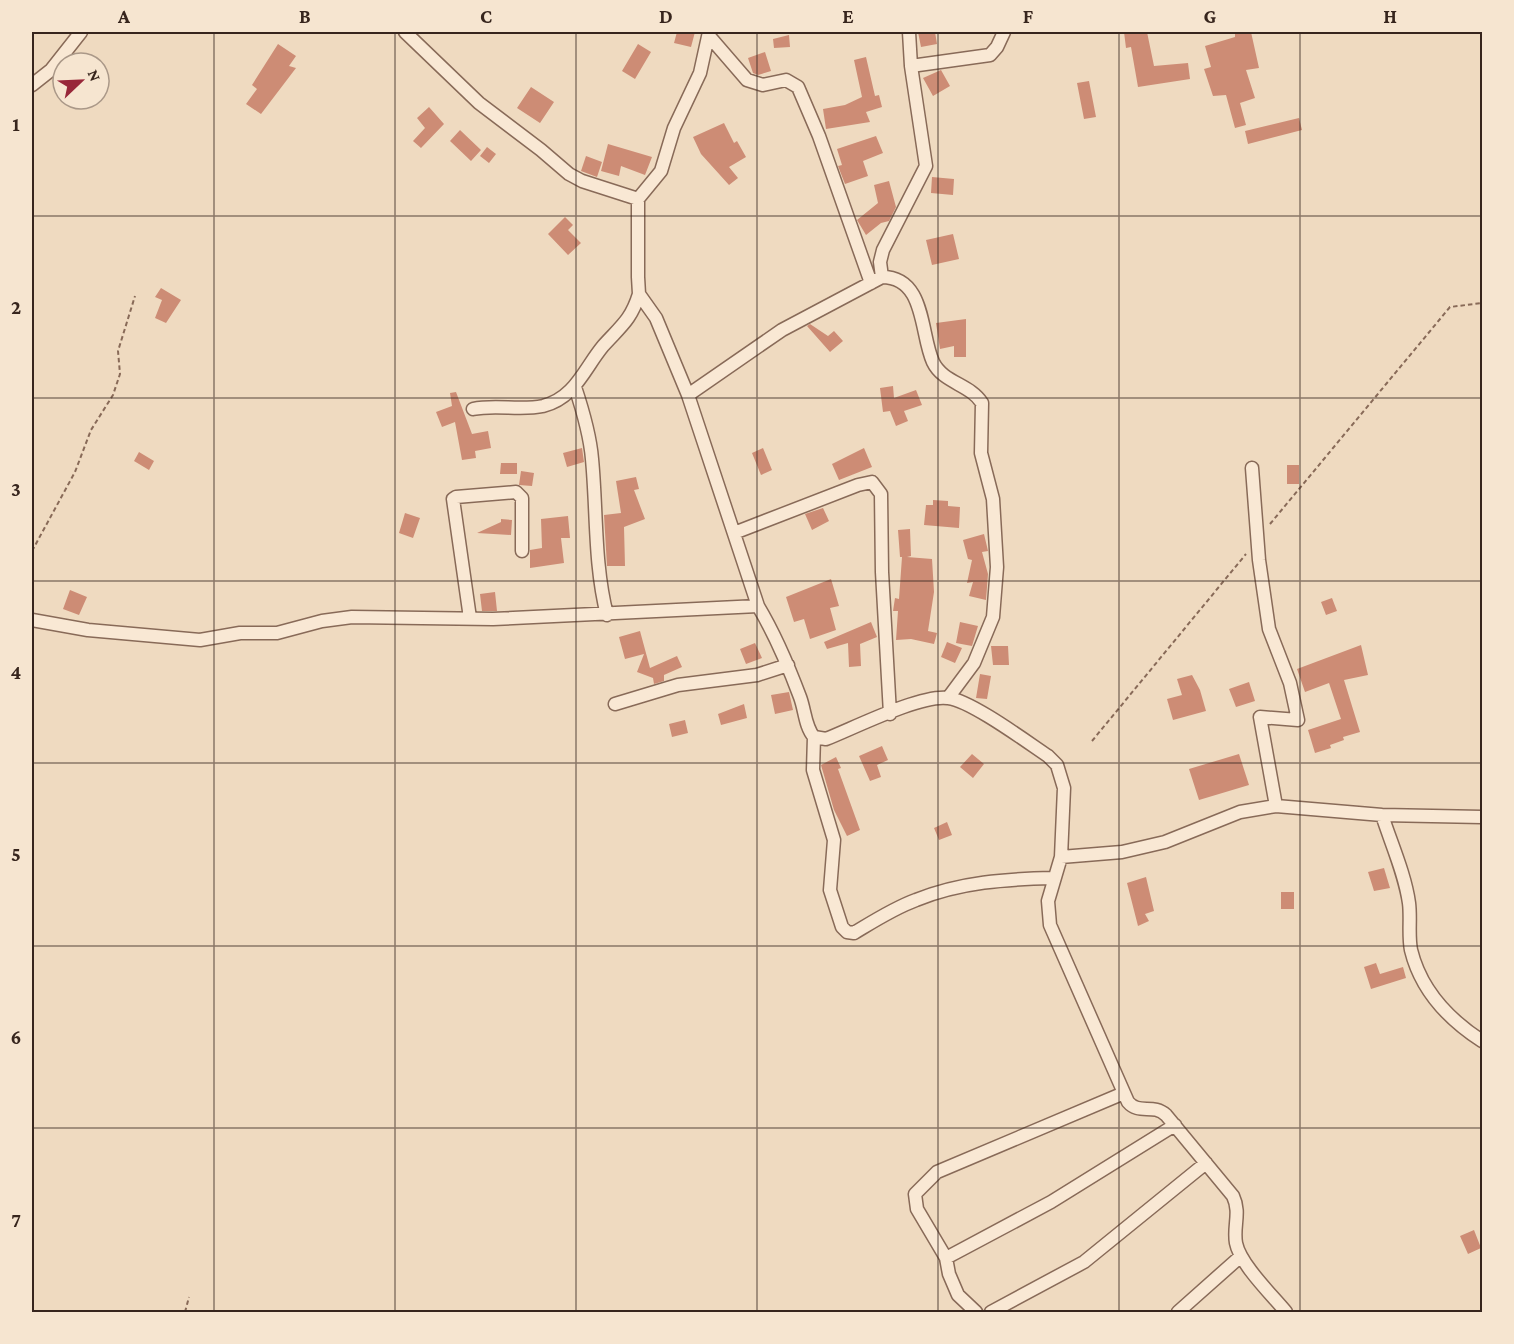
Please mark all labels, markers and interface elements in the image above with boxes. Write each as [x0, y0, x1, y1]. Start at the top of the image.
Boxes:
text: A [117, 5, 131, 27]
text: B [299, 5, 311, 27]
text: C [480, 5, 492, 27]
text: D [659, 5, 673, 27]
text: E [842, 5, 854, 27]
text: F [1023, 5, 1034, 27]
text: G [1204, 5, 1217, 27]
text: H [1383, 5, 1397, 27]
north arrow [51, 51, 111, 111]
text: N [84, 67, 104, 84]
text: 1 [12, 113, 20, 135]
text: 2 [11, 296, 21, 318]
text: 3 [11, 478, 21, 500]
text: 4 [11, 661, 22, 683]
text: 5 [11, 843, 21, 865]
text: 6 [11, 1026, 21, 1048]
text: 7 [11, 1209, 21, 1231]

